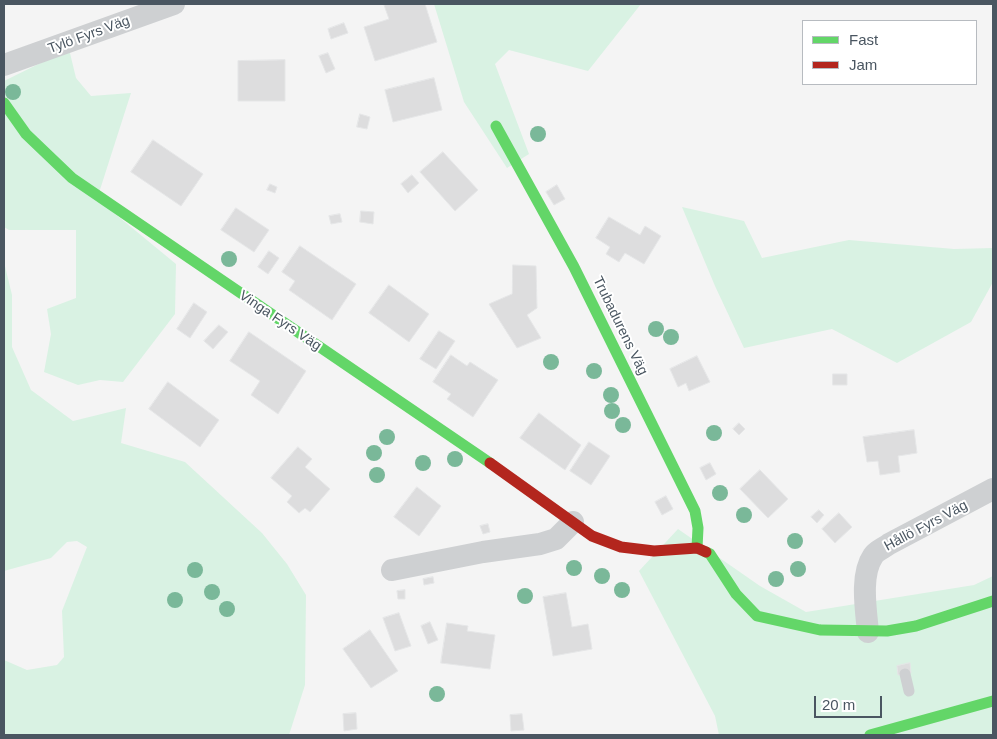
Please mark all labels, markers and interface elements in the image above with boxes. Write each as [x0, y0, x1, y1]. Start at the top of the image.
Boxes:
street label: Tylö Fyrs Väg [46, 12, 132, 58]
legend [802, 20, 977, 85]
text: Fast [849, 31, 878, 48]
text: Jam [849, 56, 877, 73]
street label: Trubadurens Väg [589, 274, 651, 378]
street label: Vinga Fyrs Väg [236, 287, 324, 355]
street label: Hållö Fyrs Väg [882, 497, 970, 555]
scale bar [817, 686, 884, 718]
text: 20 m [822, 696, 855, 713]

